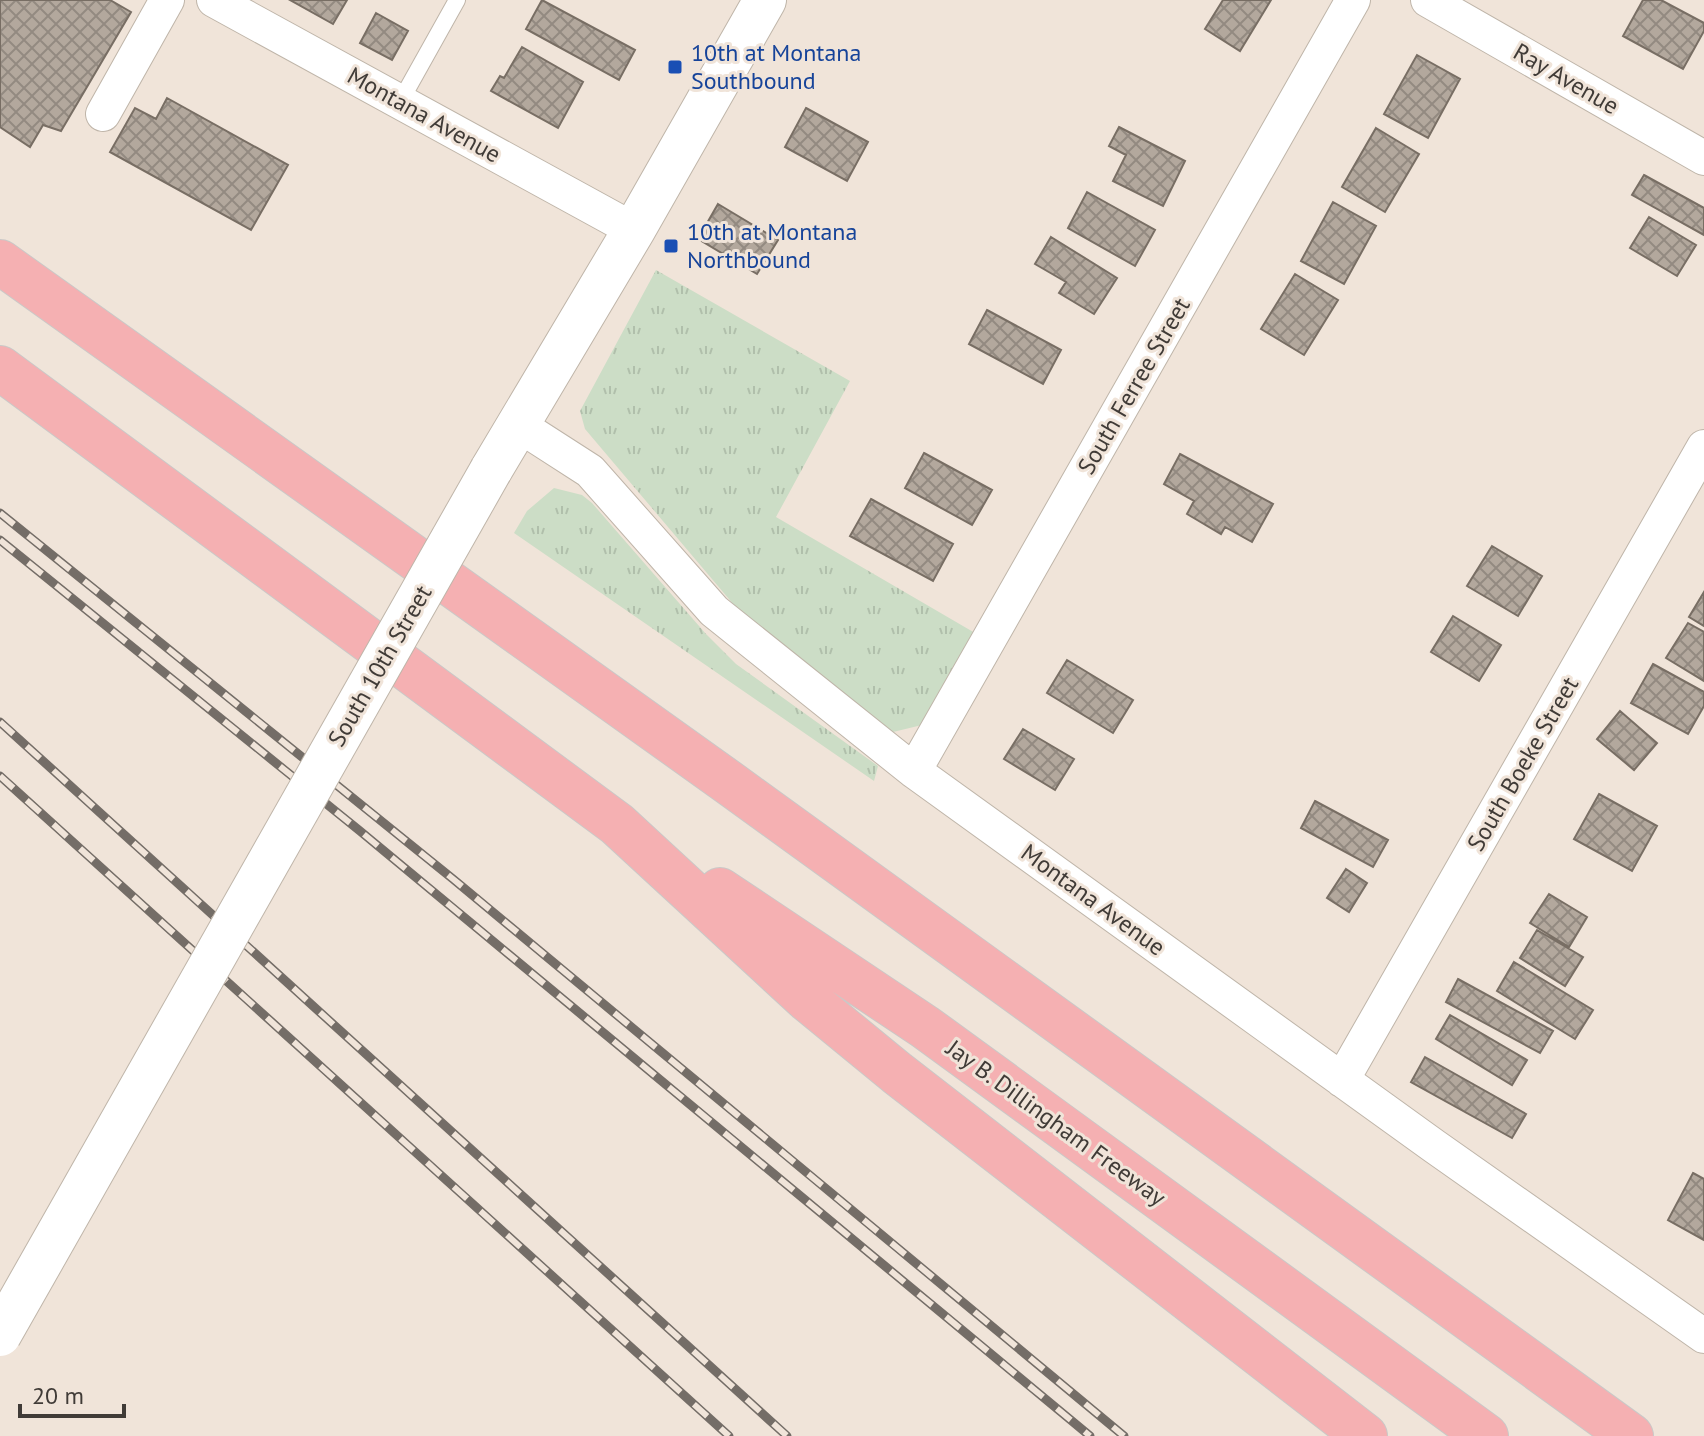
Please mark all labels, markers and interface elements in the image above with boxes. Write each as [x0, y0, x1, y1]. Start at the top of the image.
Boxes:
street label: Ray Avenue [1508, 36, 1625, 121]
place label: 10th at Montana Southbound [691, 37, 861, 96]
marker: 10th at Montana Southbound [666, 58, 684, 76]
street label: Montana Avenue [342, 60, 506, 169]
place label: 10th at Montana Northbound [687, 216, 857, 275]
marker: 10th at Montana Northbound [662, 237, 680, 255]
street label: South Ferree Street [1070, 292, 1197, 480]
street label: South 10th Street [321, 579, 438, 752]
street label: South Boeke Street [1460, 671, 1585, 857]
street label: Montana Avenue [1015, 837, 1171, 962]
street label: Jay B. Dillingham Freeway [940, 1032, 1172, 1213]
scale bar [20, 1368, 124, 1418]
text: 20 m [32, 1380, 84, 1411]

